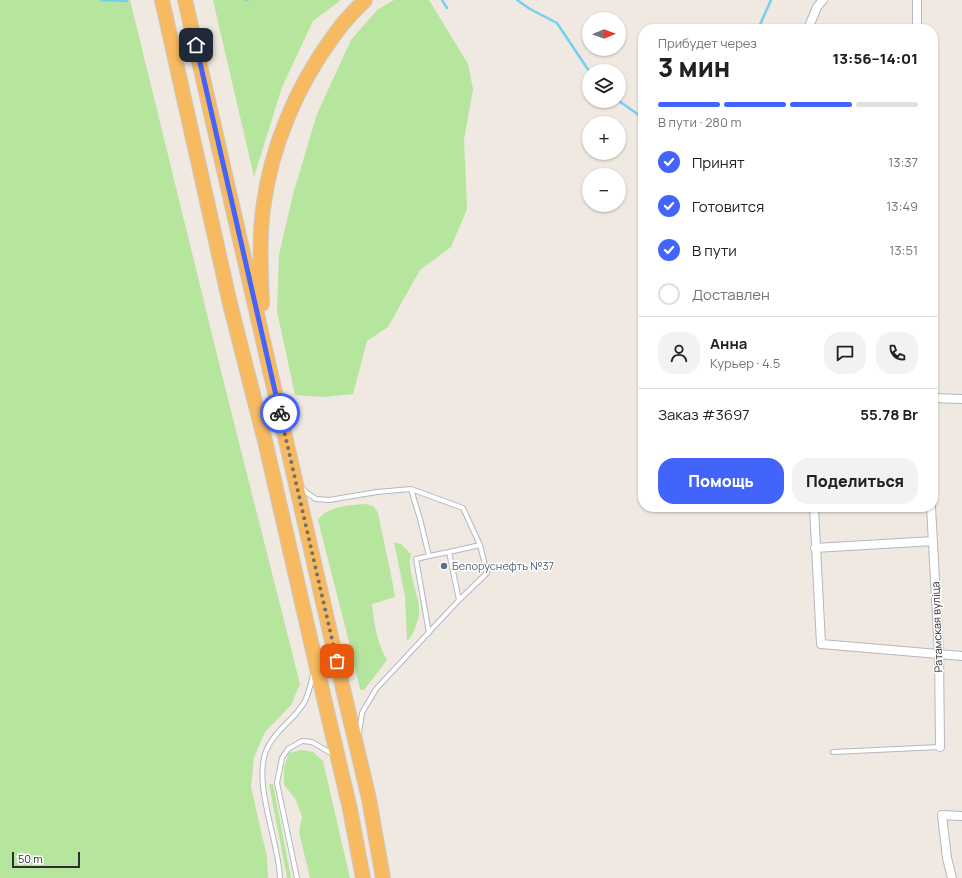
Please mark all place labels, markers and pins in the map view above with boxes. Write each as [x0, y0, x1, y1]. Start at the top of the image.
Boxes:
pin [179, 28, 213, 62]
place label: Белоруснефть №37 [452, 558, 554, 573]
marker: Белоруснефть №37 [439, 561, 449, 571]
pin [320, 644, 354, 678]

